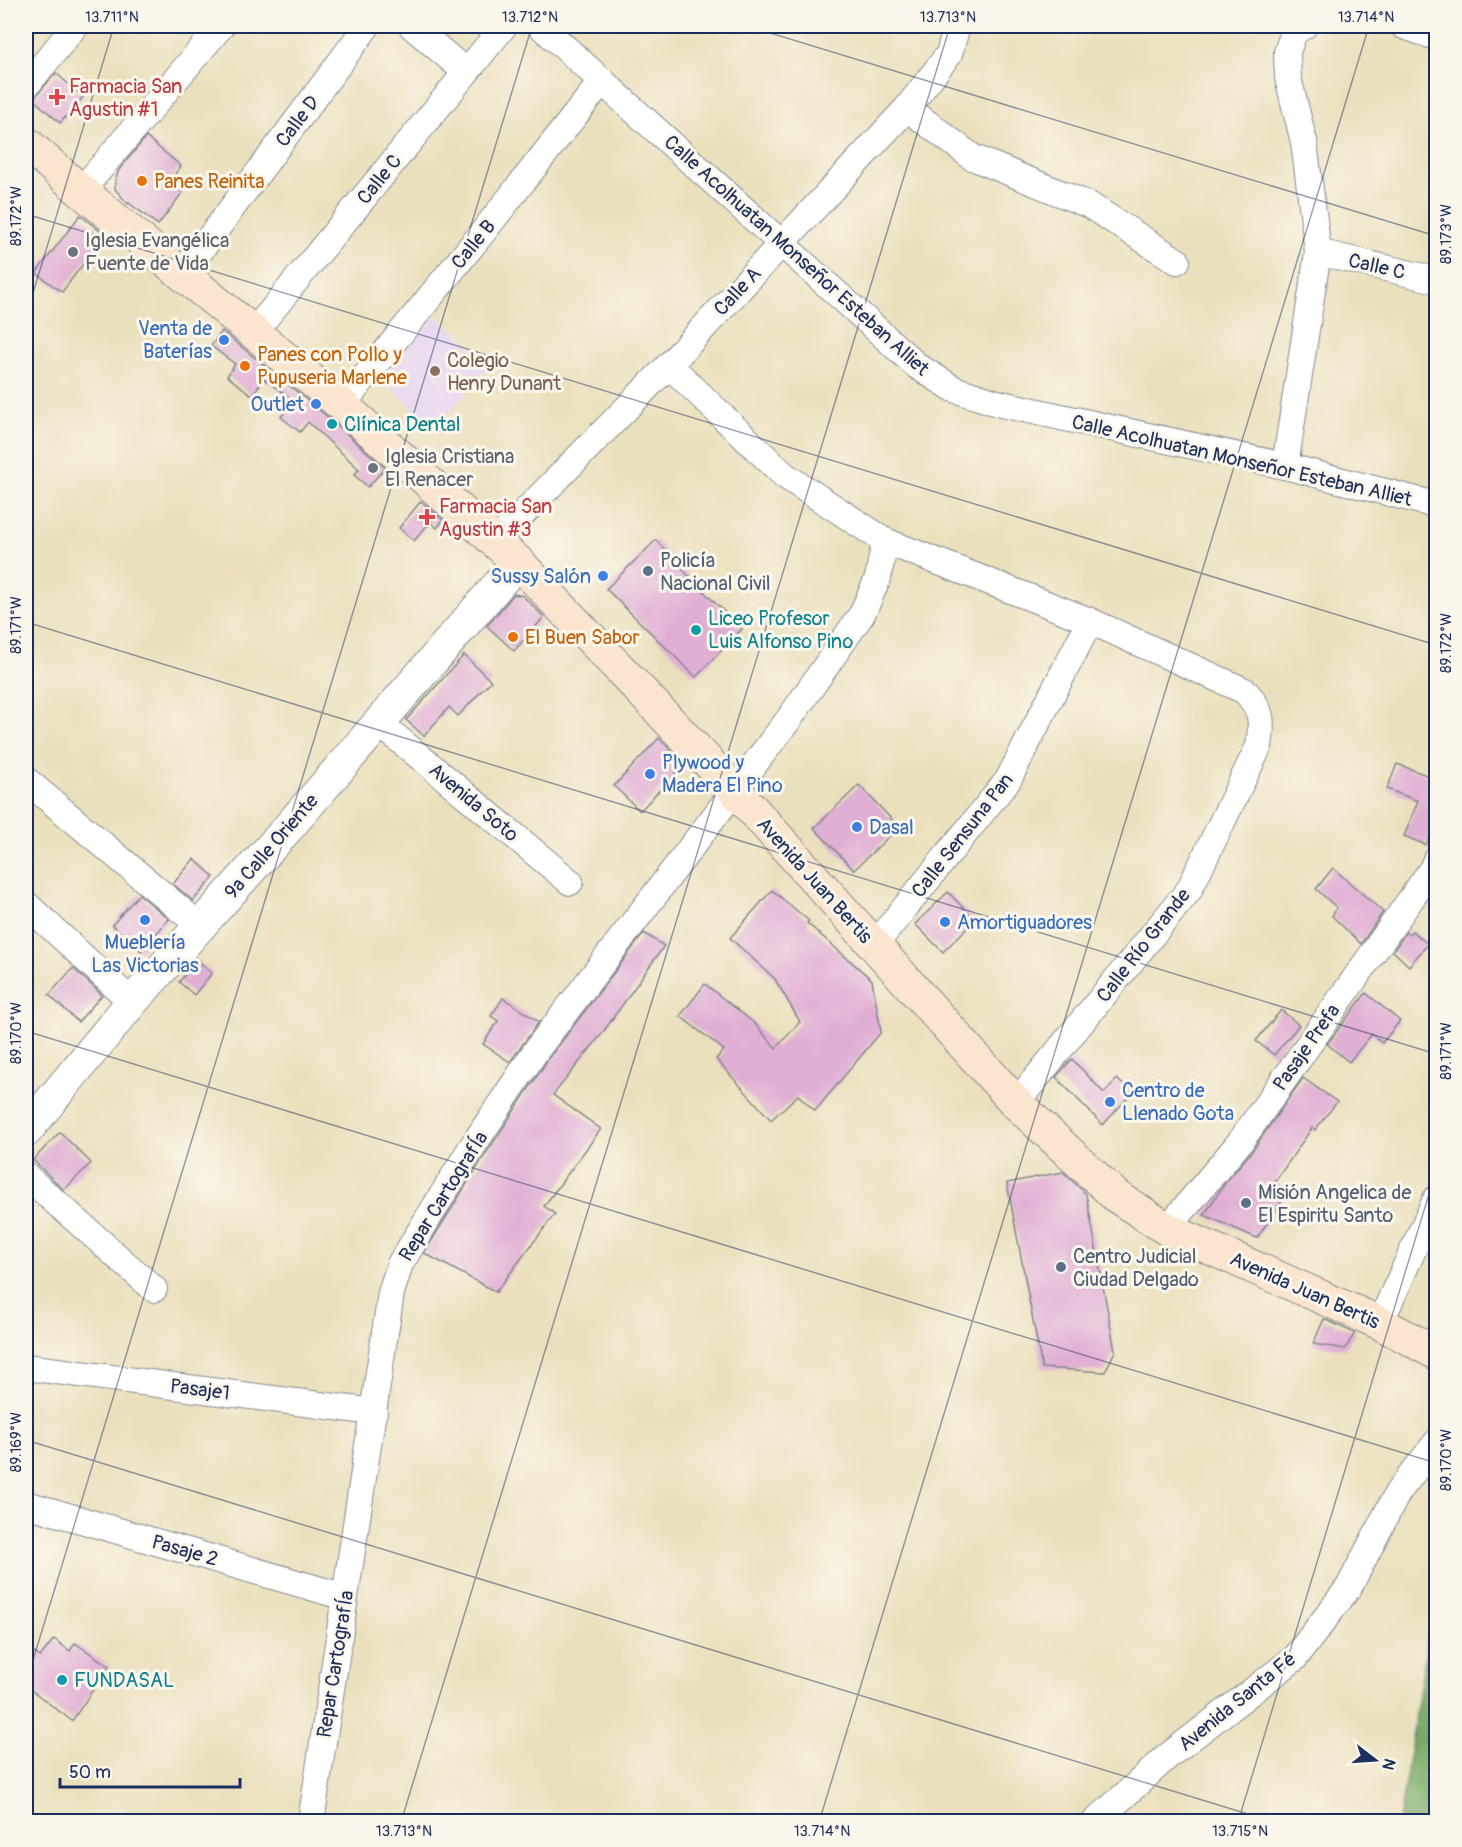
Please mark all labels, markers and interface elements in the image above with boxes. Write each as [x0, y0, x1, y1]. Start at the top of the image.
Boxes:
text: 13.711°N [85, 8, 139, 27]
text: 13.712°N [502, 8, 558, 27]
text: 13.713°N [920, 8, 976, 27]
text: 13.714°N [1338, 8, 1394, 27]
place label: Farmacia San Agustin #1 [69, 74, 182, 122]
marker: Farmacia San Agustin #1 [50, 90, 64, 104]
street label: Calle D [270, 91, 325, 152]
street label: Calle Acolhuatan Monseñor Esteban Alliet [660, 130, 934, 380]
street label: Calle C [352, 149, 407, 210]
place label: Panes Reinita [154, 169, 264, 194]
marker: Panes Reinita [135, 174, 149, 188]
text: 89.172°W [7, 186, 26, 246]
text: 89.173°W [1437, 204, 1456, 264]
street label: Calle B [446, 214, 501, 274]
place label: Iglesia Evangélica Fuente de Vida [85, 228, 229, 276]
marker: Iglesia Evangélica Fuente de Vida [66, 245, 80, 259]
street label: Calle C [1346, 248, 1408, 285]
street label: Calle A [708, 261, 766, 321]
place label: Venta de Baterías [138, 316, 212, 364]
marker: Venta de Baterías [217, 333, 231, 347]
place label: Panes con Pollo y Pupuseria Marlene [257, 342, 407, 390]
place label: Colegio Henry Dunant [447, 348, 562, 396]
marker: Panes con Pollo y Pupuseria Marlene [238, 359, 252, 373]
marker: Colegio Henry Dunant [428, 364, 442, 378]
place label: Outlet [251, 392, 305, 417]
marker: Outlet [309, 397, 323, 411]
street label: Calle Acolhuatan Monseñor Esteban Alliet [1069, 409, 1415, 512]
place label: Clínica Dental [344, 412, 461, 437]
marker: Clínica Dental [325, 417, 339, 431]
place label: Iglesia Cristiana El Renacer [385, 444, 514, 492]
marker: Iglesia Cristiana El Renacer [366, 461, 380, 475]
place label: Farmacia San Agustin #3 [439, 494, 552, 542]
marker: Farmacia San Agustin #3 [420, 510, 434, 524]
place label: Policía Nacional Civil [660, 548, 771, 596]
place label: Sussy Salón [491, 564, 591, 589]
marker: Policía Nacional Civil [641, 564, 655, 578]
marker: Sussy Salón [596, 569, 610, 583]
text: 89.171°W [7, 596, 26, 654]
place label: Liceo Profesor Luis Alfonso Pino [708, 606, 853, 654]
text: 89.172°W [1437, 613, 1456, 673]
marker: Liceo Profesor Luis Alfonso Pino [689, 623, 703, 637]
place label: El Buen Sabor [525, 625, 640, 650]
marker: El Buen Sabor [506, 630, 520, 644]
place label: Plywood y Madera El Pino [662, 750, 783, 798]
street label: Avenida Soto [424, 758, 524, 847]
marker: Plywood y Madera El Pino [643, 767, 657, 781]
street label: Calle Sensuna Pan [906, 768, 1019, 903]
street label: 9a Calle Oriente [219, 789, 324, 904]
street label: Avenida Juan Bertis [751, 812, 878, 949]
place label: Dasal [869, 815, 914, 840]
marker: Dasal [850, 820, 864, 834]
street label: Calle Río Grande [1091, 883, 1196, 1007]
place label: Amortiguadores [957, 910, 1092, 935]
marker: Mueblería Las Victorias [138, 913, 152, 927]
marker: Amortiguadores [938, 915, 952, 929]
place label: Mueblería Las Victorias [91, 930, 199, 978]
street label: Pasaje Prefa [1267, 999, 1345, 1096]
text: 89.170°W [7, 1002, 26, 1064]
text: 89.171°W [1437, 1022, 1456, 1080]
place label: Centro de Llenado Gota [1122, 1078, 1234, 1126]
marker: Centro de Llenado Gota [1103, 1095, 1117, 1109]
street label: Repar CartografÍa [393, 1127, 493, 1266]
place label: Misión Angelica de El Espiritu Santo [1258, 1180, 1411, 1228]
marker: Misión Angelica de El Espiritu Santo [1239, 1196, 1253, 1210]
place label: Centro Judicial Ciudad Delgado [1073, 1244, 1199, 1292]
street label: Avenida Juan Bertis [1226, 1246, 1384, 1335]
marker: Centro Judicial Ciudad Delgado [1054, 1260, 1068, 1274]
street label: Pasaje1 [169, 1373, 231, 1406]
text: 89.169°W [7, 1412, 26, 1472]
text: 89.170°W [1437, 1429, 1456, 1491]
street label: Pasaje 2 [149, 1529, 221, 1572]
street label: Repar CartografÍa [312, 1589, 359, 1740]
street label: Avenida Santa Fé [1173, 1646, 1301, 1757]
place label: FUNDASAL [74, 1668, 174, 1693]
marker: FUNDASAL [55, 1673, 69, 1687]
north arrow [1345, 1730, 1405, 1790]
scale bar [60, 1751, 240, 1789]
text: N [1377, 1756, 1400, 1772]
text: 50 m [69, 1761, 111, 1784]
text: 13.713°N [376, 1822, 432, 1841]
text: 13.714°N [794, 1822, 850, 1841]
text: 13.715°N [1212, 1822, 1268, 1841]

